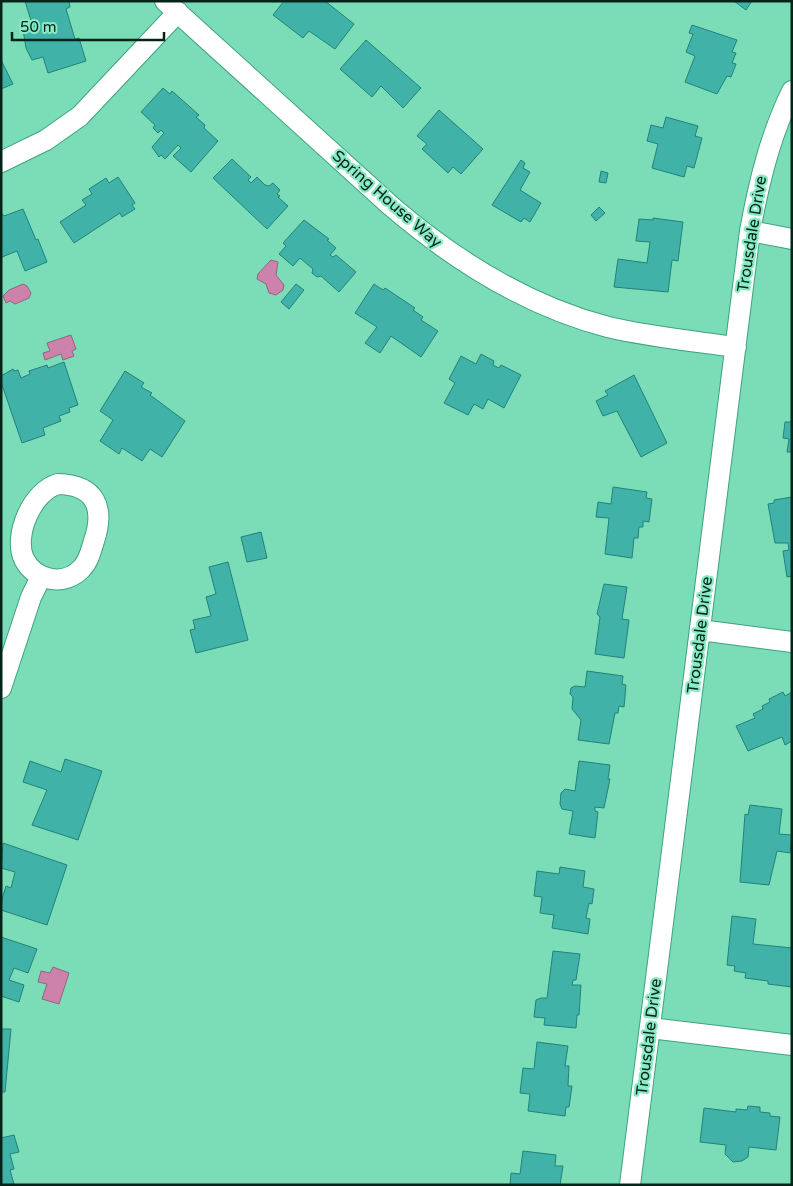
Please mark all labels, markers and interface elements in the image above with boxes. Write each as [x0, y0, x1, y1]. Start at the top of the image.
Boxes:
scale bar [12, 10, 165, 42]
text: 50 m [20, 18, 57, 36]
street label: Spring House Way [328, 146, 446, 252]
street label: Trousdale Drive [733, 174, 771, 294]
street label: Trousdale Drive [683, 575, 717, 695]
street label: Trousdale Drive [632, 977, 666, 1097]

